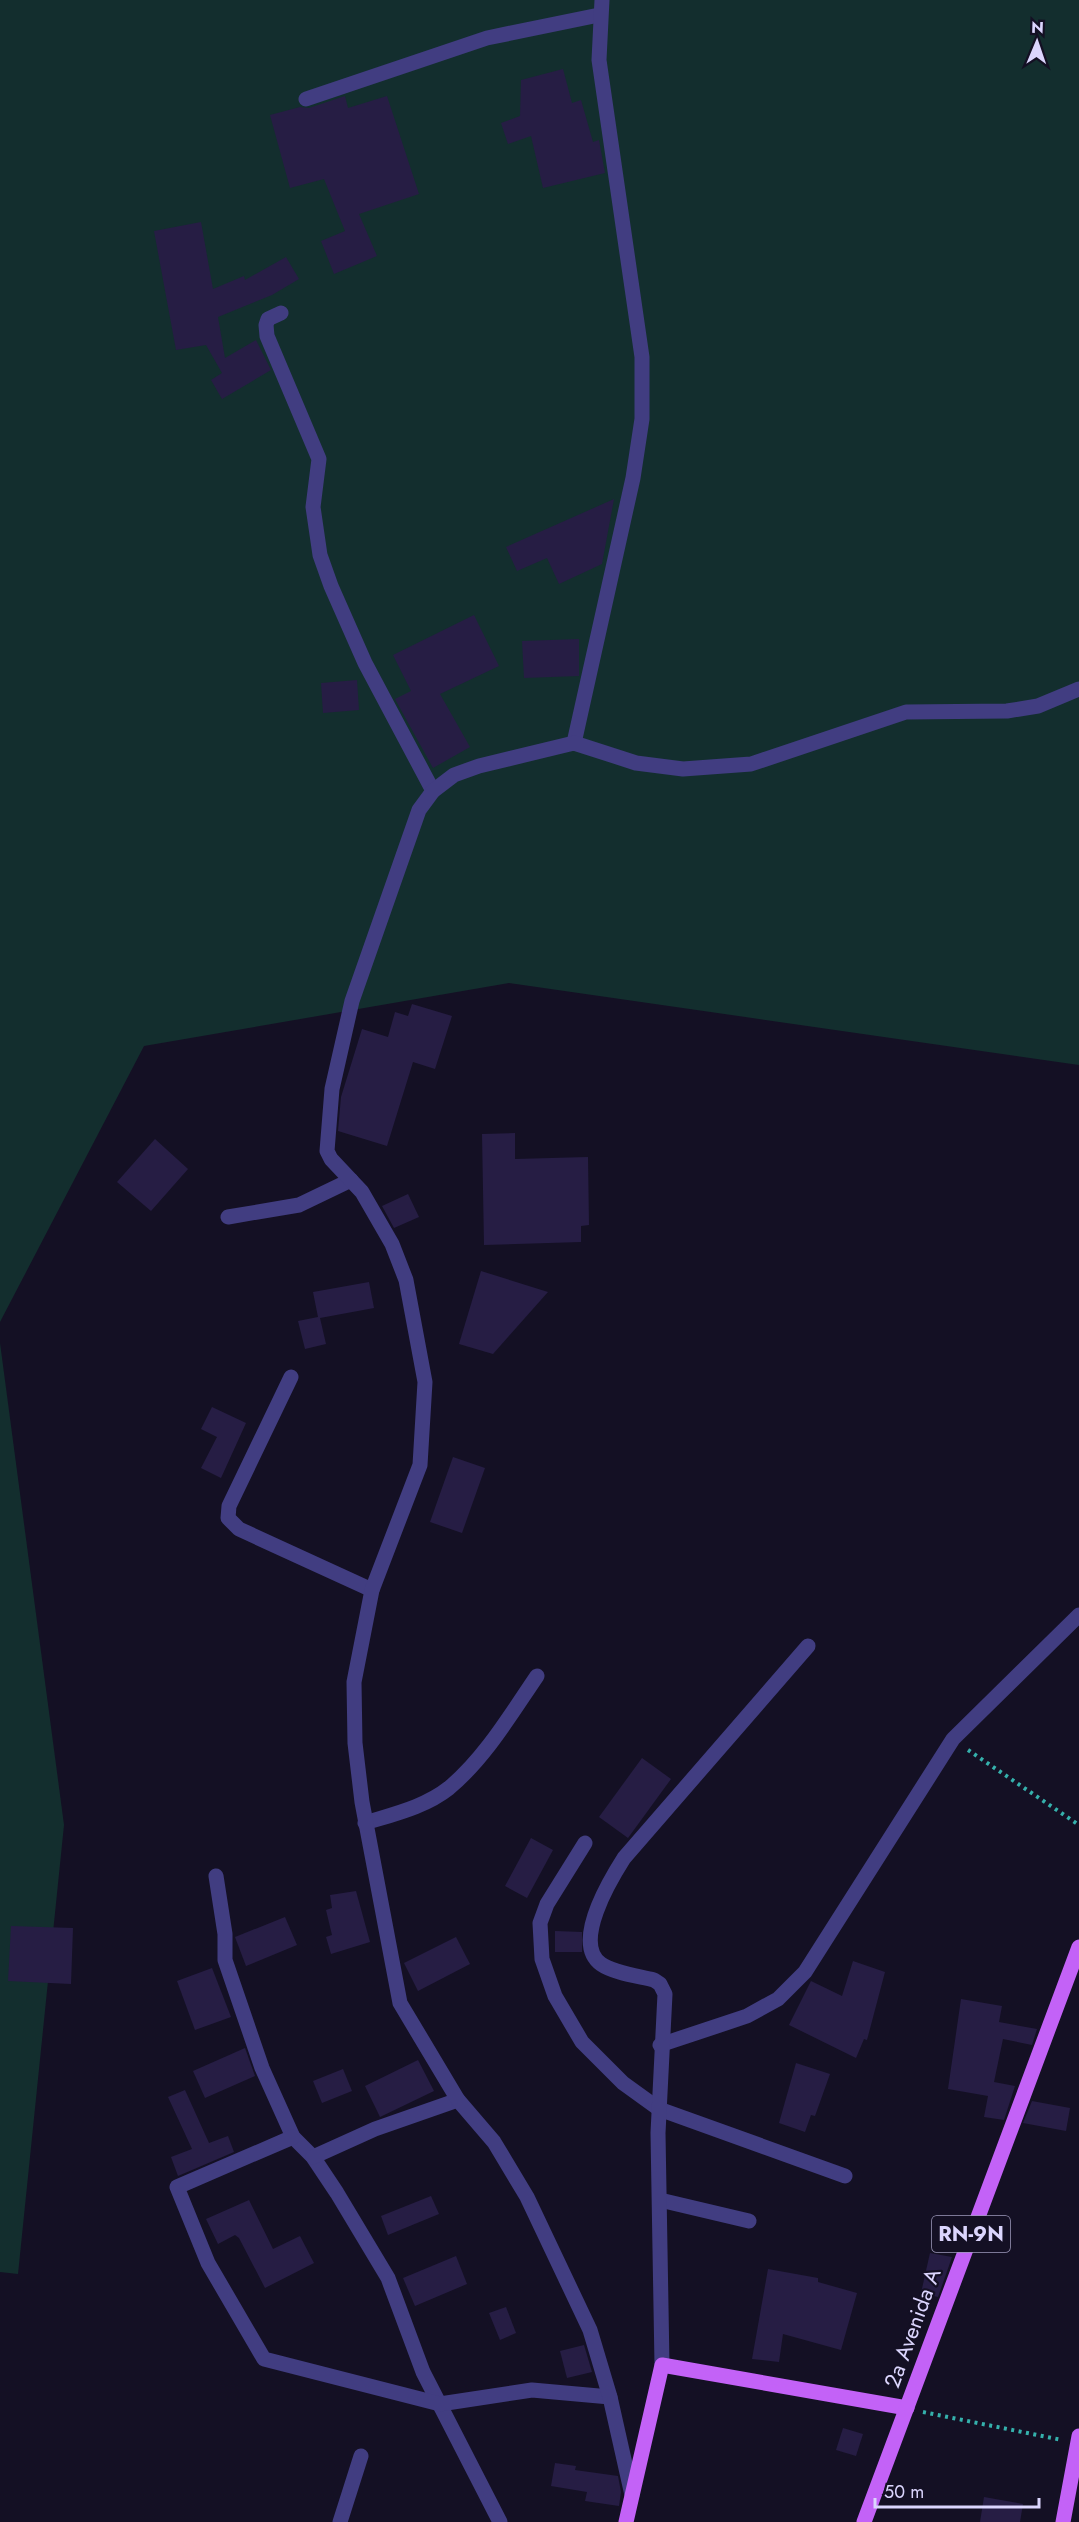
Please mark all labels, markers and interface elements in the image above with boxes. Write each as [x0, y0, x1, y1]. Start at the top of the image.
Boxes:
north arrow [1007, 12, 1067, 72]
text: N [1031, 16, 1044, 39]
road number: RN-9N [932, 2216, 1010, 2252]
street label: 2a Avenida A [876, 2263, 949, 2392]
scale bar [875, 2471, 1038, 2509]
text: 50 m [884, 2479, 924, 2505]

